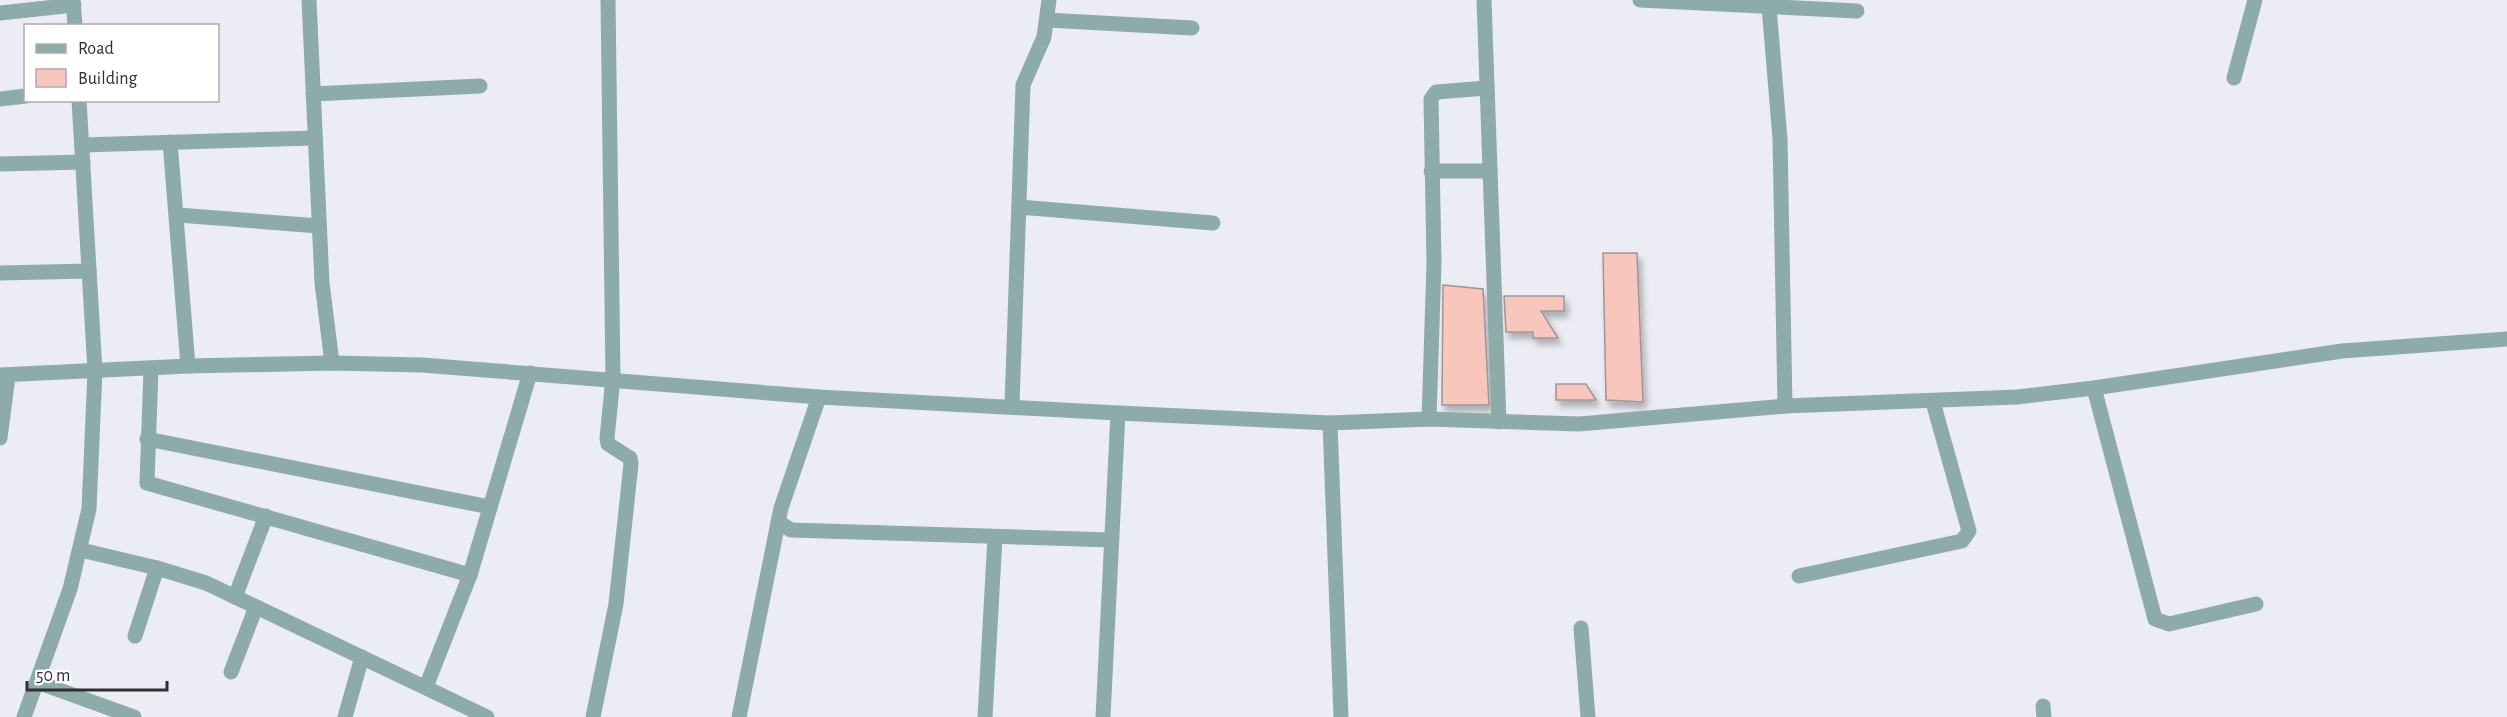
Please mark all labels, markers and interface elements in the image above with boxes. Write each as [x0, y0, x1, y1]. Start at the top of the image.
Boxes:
legend [24, 24, 219, 102]
text: Road [78, 40, 114, 58]
text: Building [78, 70, 138, 88]
scale bar [27, 654, 166, 692]
text: 50 m [36, 667, 70, 685]

